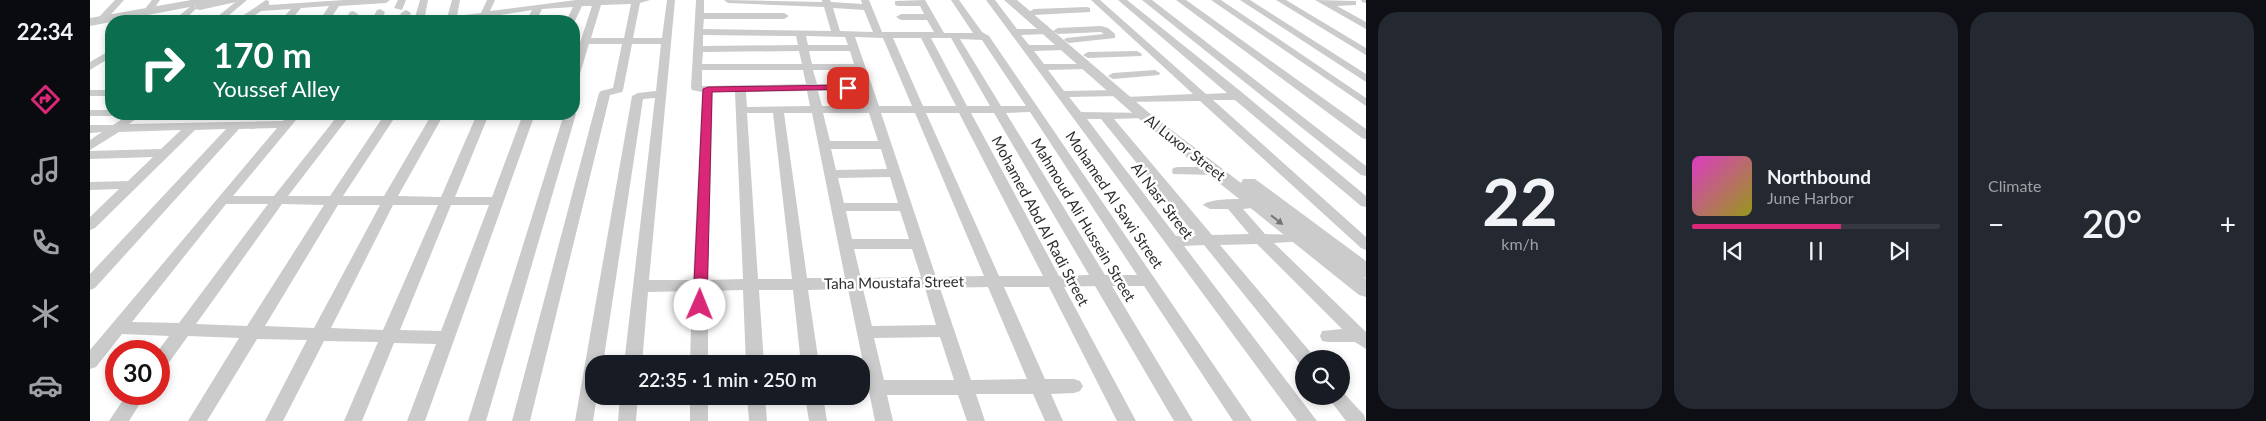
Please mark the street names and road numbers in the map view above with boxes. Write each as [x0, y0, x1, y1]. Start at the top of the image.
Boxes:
street label: Al Luxor Street [1142, 110, 1230, 185]
street label: Mohamed Al Sawi Street [1062, 127, 1168, 272]
street label: Mohamed Abd Al Radi Street [988, 132, 1094, 309]
street label: Mahmoud Ali Hussein Street [1028, 135, 1140, 305]
street label: Al Nasr Street [1128, 159, 1198, 243]
street label: Taha Moustafa Street [824, 272, 965, 292]

